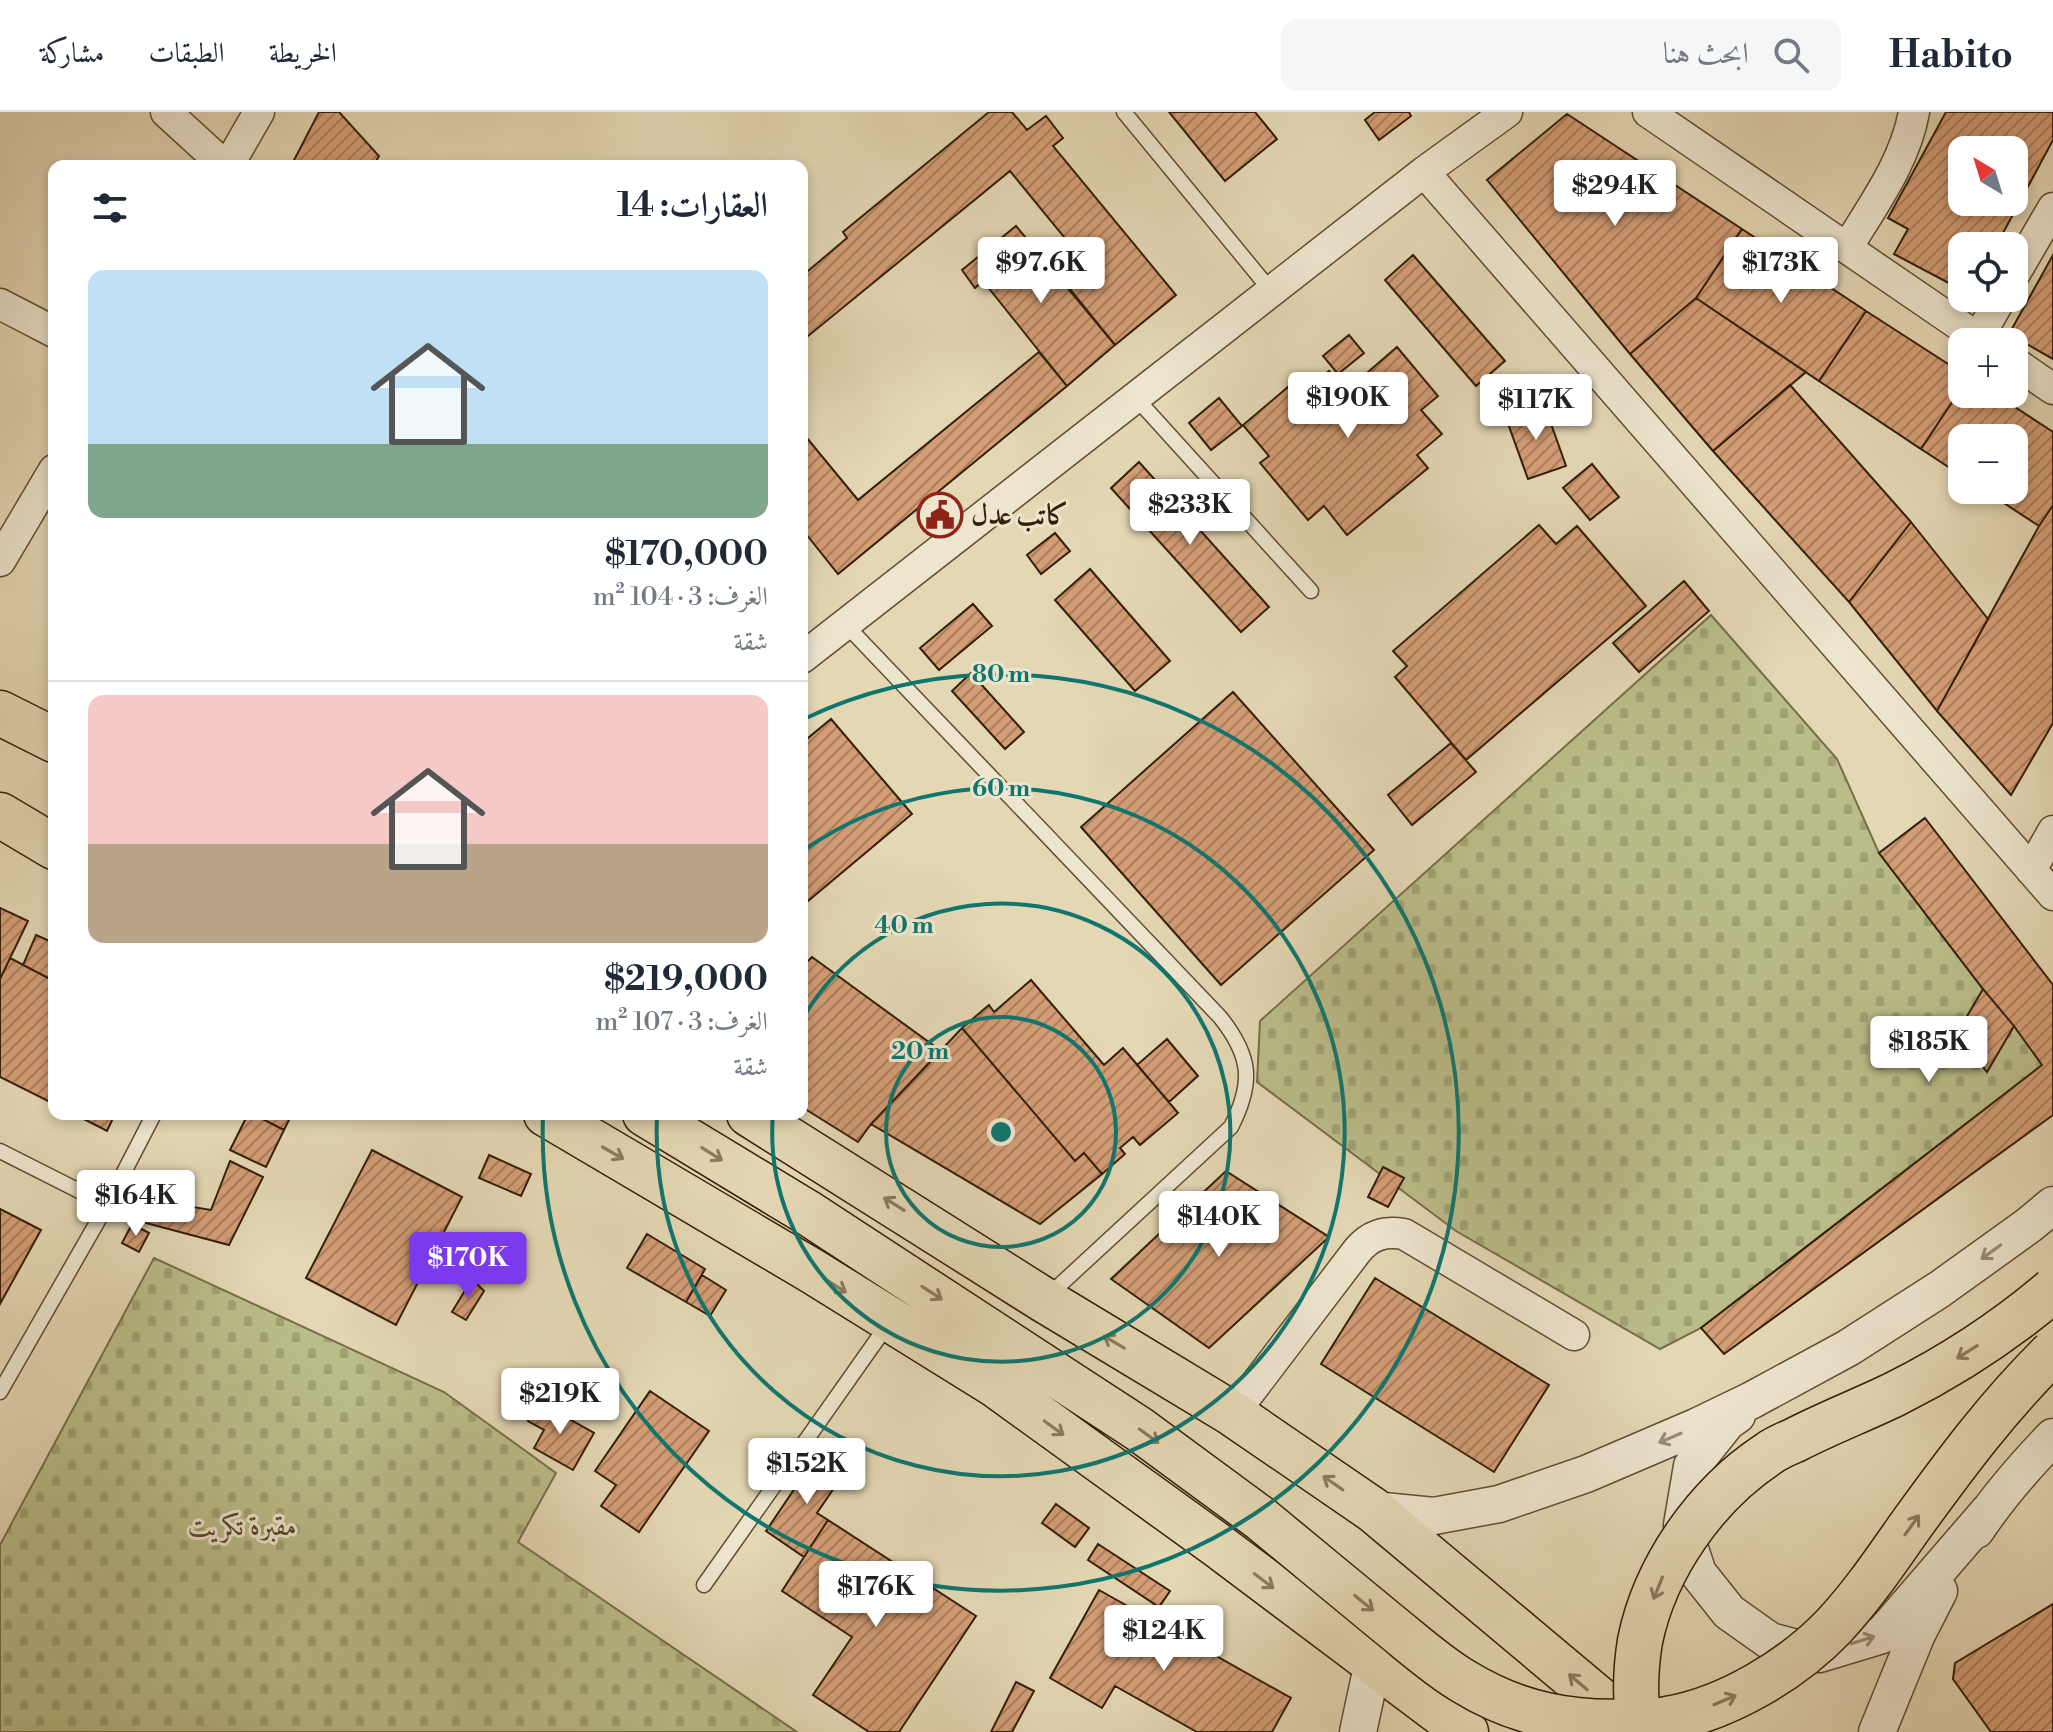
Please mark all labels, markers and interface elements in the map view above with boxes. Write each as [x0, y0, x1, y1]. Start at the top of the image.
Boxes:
search box [1281, 19, 1841, 91]
text: Habito [1889, 32, 2013, 79]
icon: search [1769, 33, 1813, 77]
text: ابحث هنا [1663, 35, 1749, 73]
text: مشاركة [40, 36, 104, 71]
text: الطبقات [148, 36, 225, 71]
text: الخريطة [269, 36, 337, 71]
north arrow [1948, 136, 2028, 216]
map controls [1948, 136, 2028, 504]
pin: $294K [1559, 160, 1671, 228]
text: $294K [1572, 170, 1658, 202]
text: العقارات: 14 [617, 185, 768, 227]
icon: filters [88, 186, 132, 230]
button: locate [1948, 232, 2028, 312]
pin: $97.6K [976, 237, 1106, 305]
pin: $173K [1725, 237, 1837, 305]
text: $97.6K [996, 247, 1086, 279]
text: $173K [1742, 247, 1820, 279]
icon: home [356, 322, 500, 466]
button: + [1948, 328, 2028, 408]
pin: $190K [1292, 372, 1404, 440]
pin: $117K [1480, 374, 1592, 442]
text: $190K [1306, 382, 1390, 414]
text: $117K [1498, 384, 1574, 416]
button: − [1948, 424, 2028, 504]
pin: $233K [1134, 479, 1246, 547]
text: $233K [1148, 489, 1232, 521]
public building icon: كاتب عدل [916, 491, 964, 539]
place label: كاتب عدل [971, 498, 1069, 533]
text: $170,000 [605, 534, 768, 576]
text: الغرف: 3 · 104 m² [593, 581, 768, 613]
text: شقة [734, 626, 768, 658]
text: 80 m [972, 660, 1030, 690]
icon: home [356, 747, 500, 891]
text: 60 m [972, 774, 1030, 804]
text: 40 m [874, 911, 934, 941]
text: $219,000 [604, 959, 768, 1001]
text: الغرف: 3 · 107 m² [596, 1006, 768, 1038]
pin: $185K [1873, 1016, 1985, 1084]
text: $185K [1888, 1026, 1970, 1058]
text: 20 m [891, 1037, 949, 1067]
text: شقة [734, 1051, 768, 1083]
centre of rings [987, 1118, 1015, 1146]
one-way arrow [601, 1145, 624, 1161]
one-way arrow [700, 1146, 723, 1162]
pin: $164K [80, 1170, 192, 1238]
text: $164K [95, 1180, 177, 1212]
pin: $140K [1163, 1191, 1275, 1259]
one-way arrow [883, 1196, 906, 1212]
text: $140K [1177, 1201, 1261, 1233]
pin: $170K [412, 1232, 524, 1300]
text: $170K [428, 1242, 508, 1274]
one-way arrow [1981, 1244, 2003, 1260]
one-way arrow [824, 1279, 847, 1295]
one-way arrow [920, 1285, 943, 1301]
one-way arrow [1103, 1334, 1126, 1350]
one-way arrow [1956, 1344, 1979, 1360]
pin: $219K [504, 1368, 616, 1436]
text: $219K [519, 1378, 601, 1410]
one-way arrow [1043, 1419, 1065, 1436]
one-way arrow [1138, 1427, 1159, 1444]
one-way arrow [1658, 1431, 1683, 1446]
pin: $152K [751, 1438, 863, 1506]
text: $152K [766, 1448, 848, 1480]
one-way arrow [1322, 1475, 1344, 1491]
park label: مقبرة تكريت [189, 1509, 297, 1544]
one-way arrow [1903, 1514, 1920, 1536]
pin: $176K [820, 1561, 932, 1629]
text: $176K [837, 1571, 915, 1603]
one-way arrow [1253, 1572, 1275, 1589]
one-way arrow [1650, 1575, 1664, 1600]
one-way arrow [1353, 1594, 1373, 1612]
pin: $124K [1108, 1605, 1220, 1673]
text: $124K [1122, 1615, 1206, 1647]
one-way arrow [1850, 1632, 1875, 1647]
one-way arrow [1568, 1673, 1589, 1691]
one-way arrow [1712, 1692, 1737, 1707]

